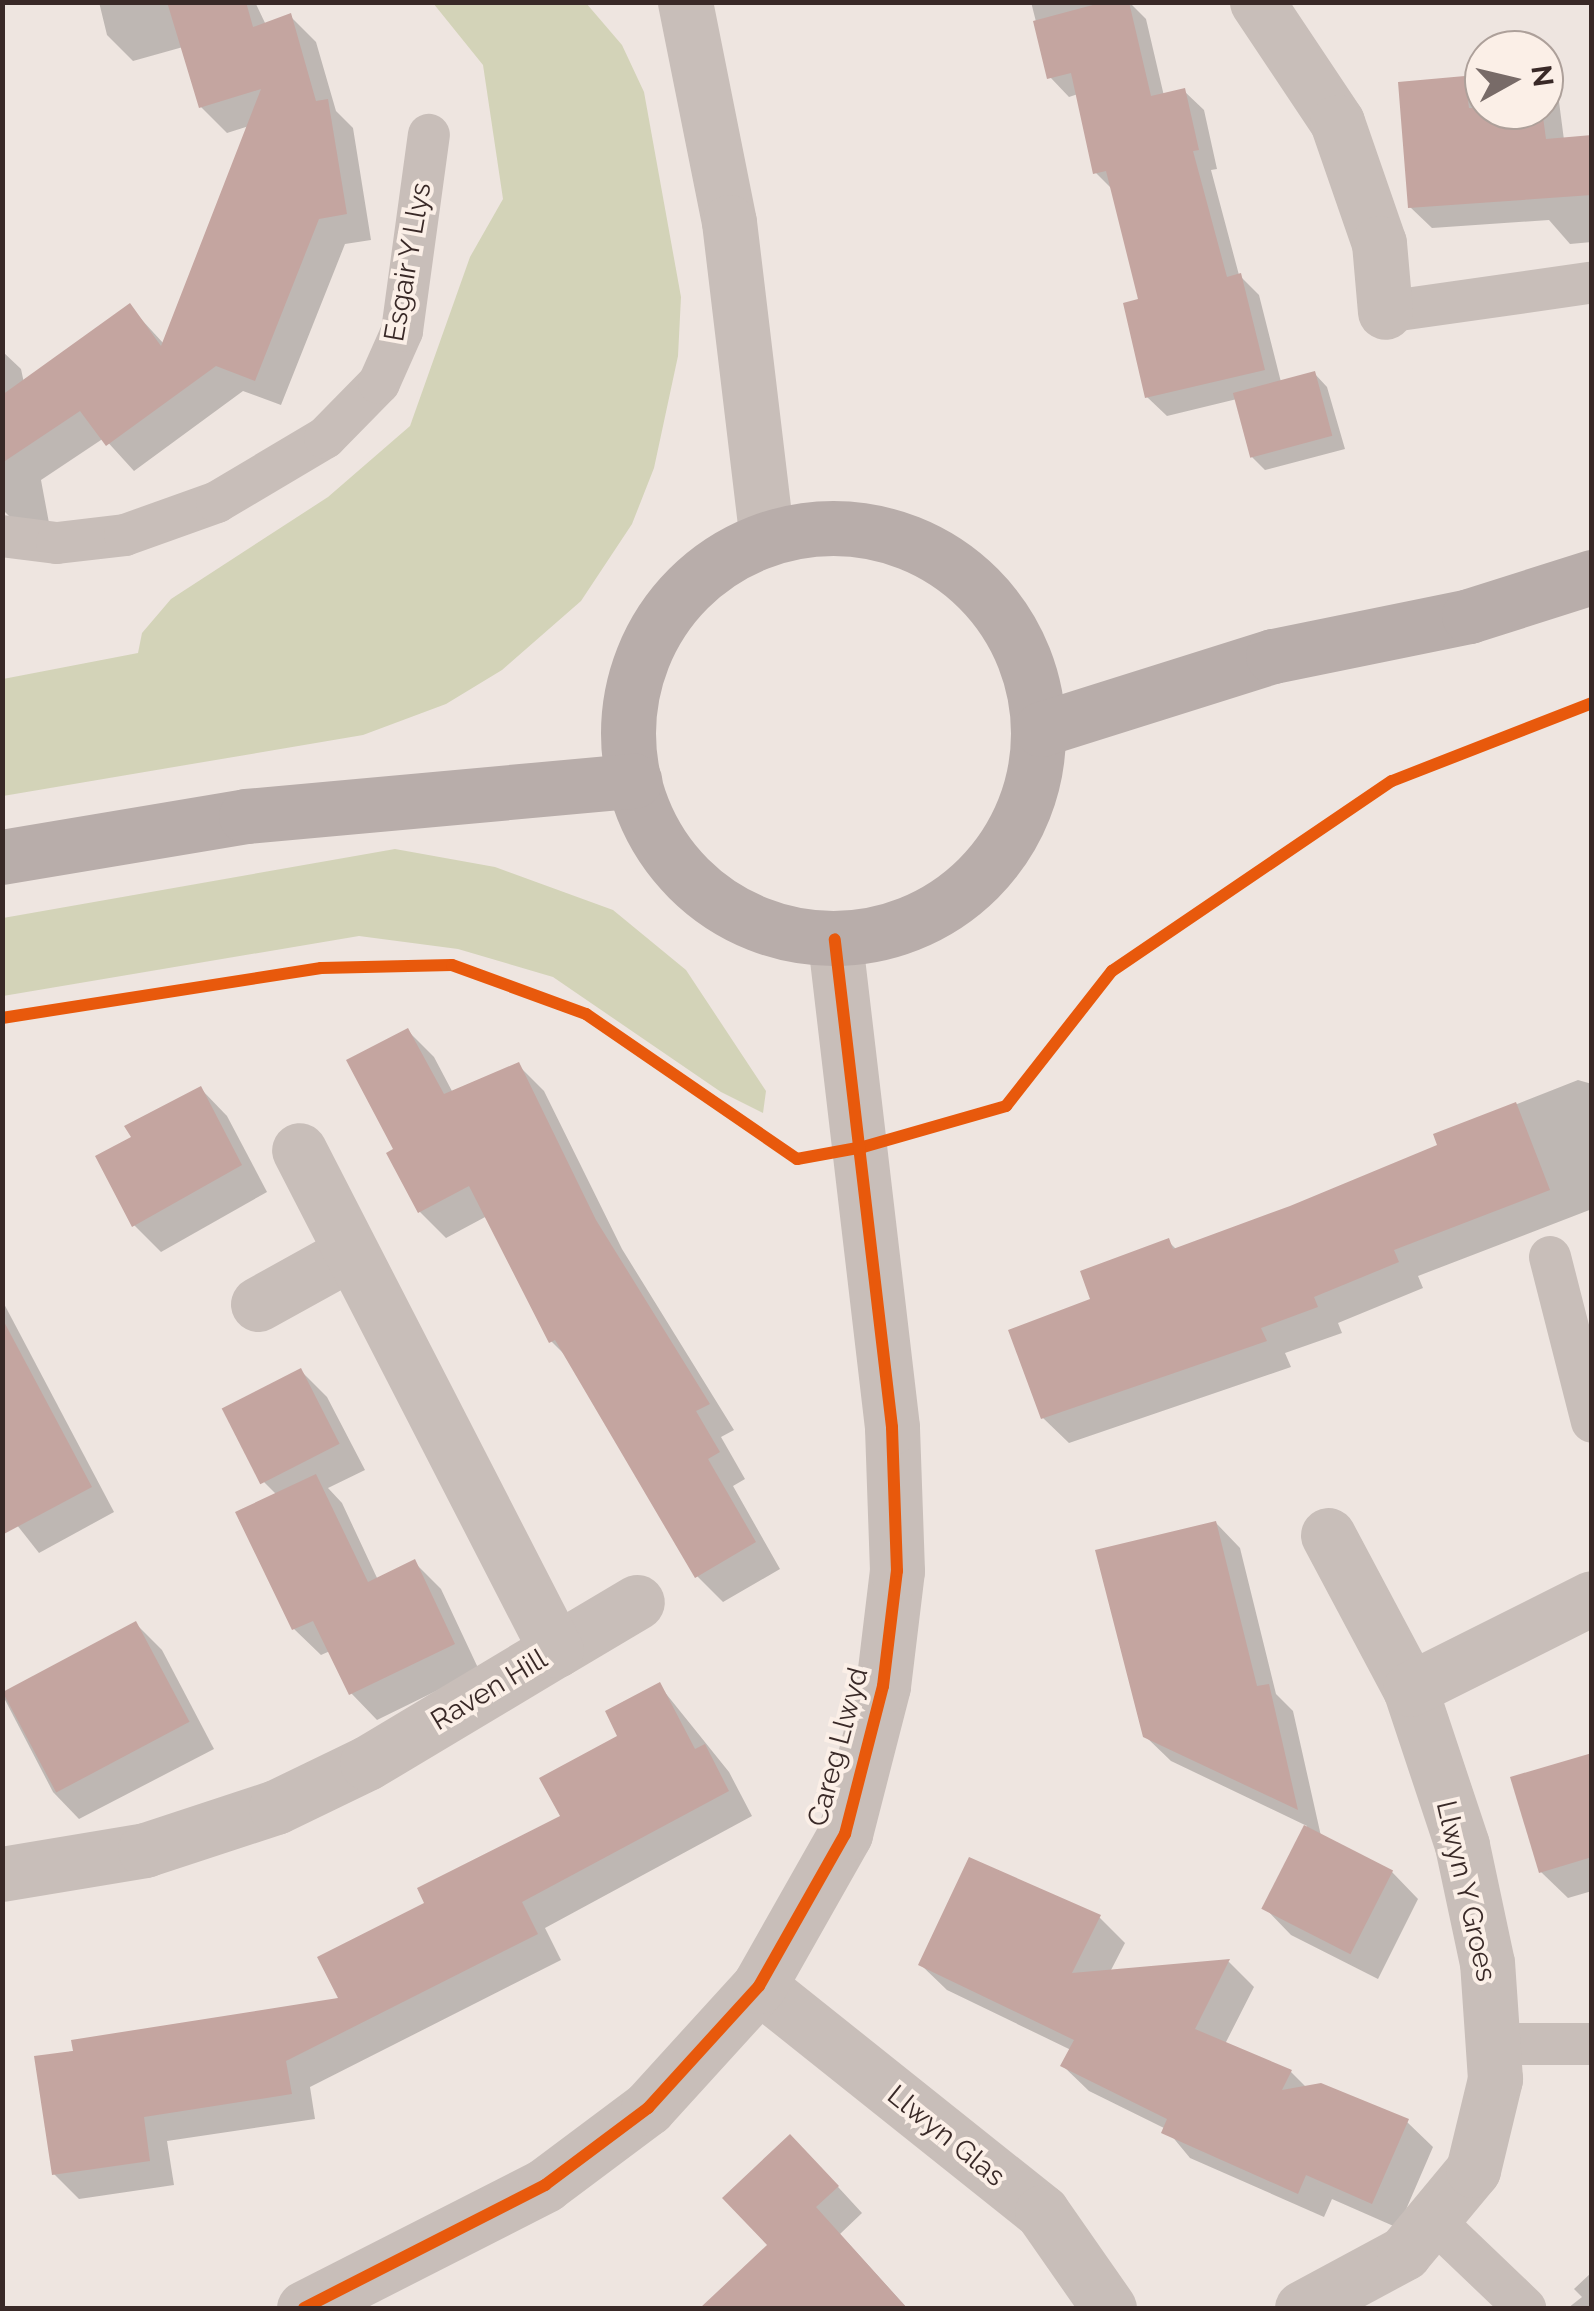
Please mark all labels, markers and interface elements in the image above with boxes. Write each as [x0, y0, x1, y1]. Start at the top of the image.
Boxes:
north arrow [1464, 30, 1564, 130]
text: N [1524, 63, 1560, 89]
street label: Esgair Y Llys [377, 179, 439, 345]
street label: Raven Hill [425, 1642, 553, 1738]
street label: Careg Llwyd [801, 1664, 875, 1830]
street label: Llwyn Y Groes [1429, 1796, 1503, 1986]
street label: Llwyn Glas [881, 2078, 1011, 2194]

